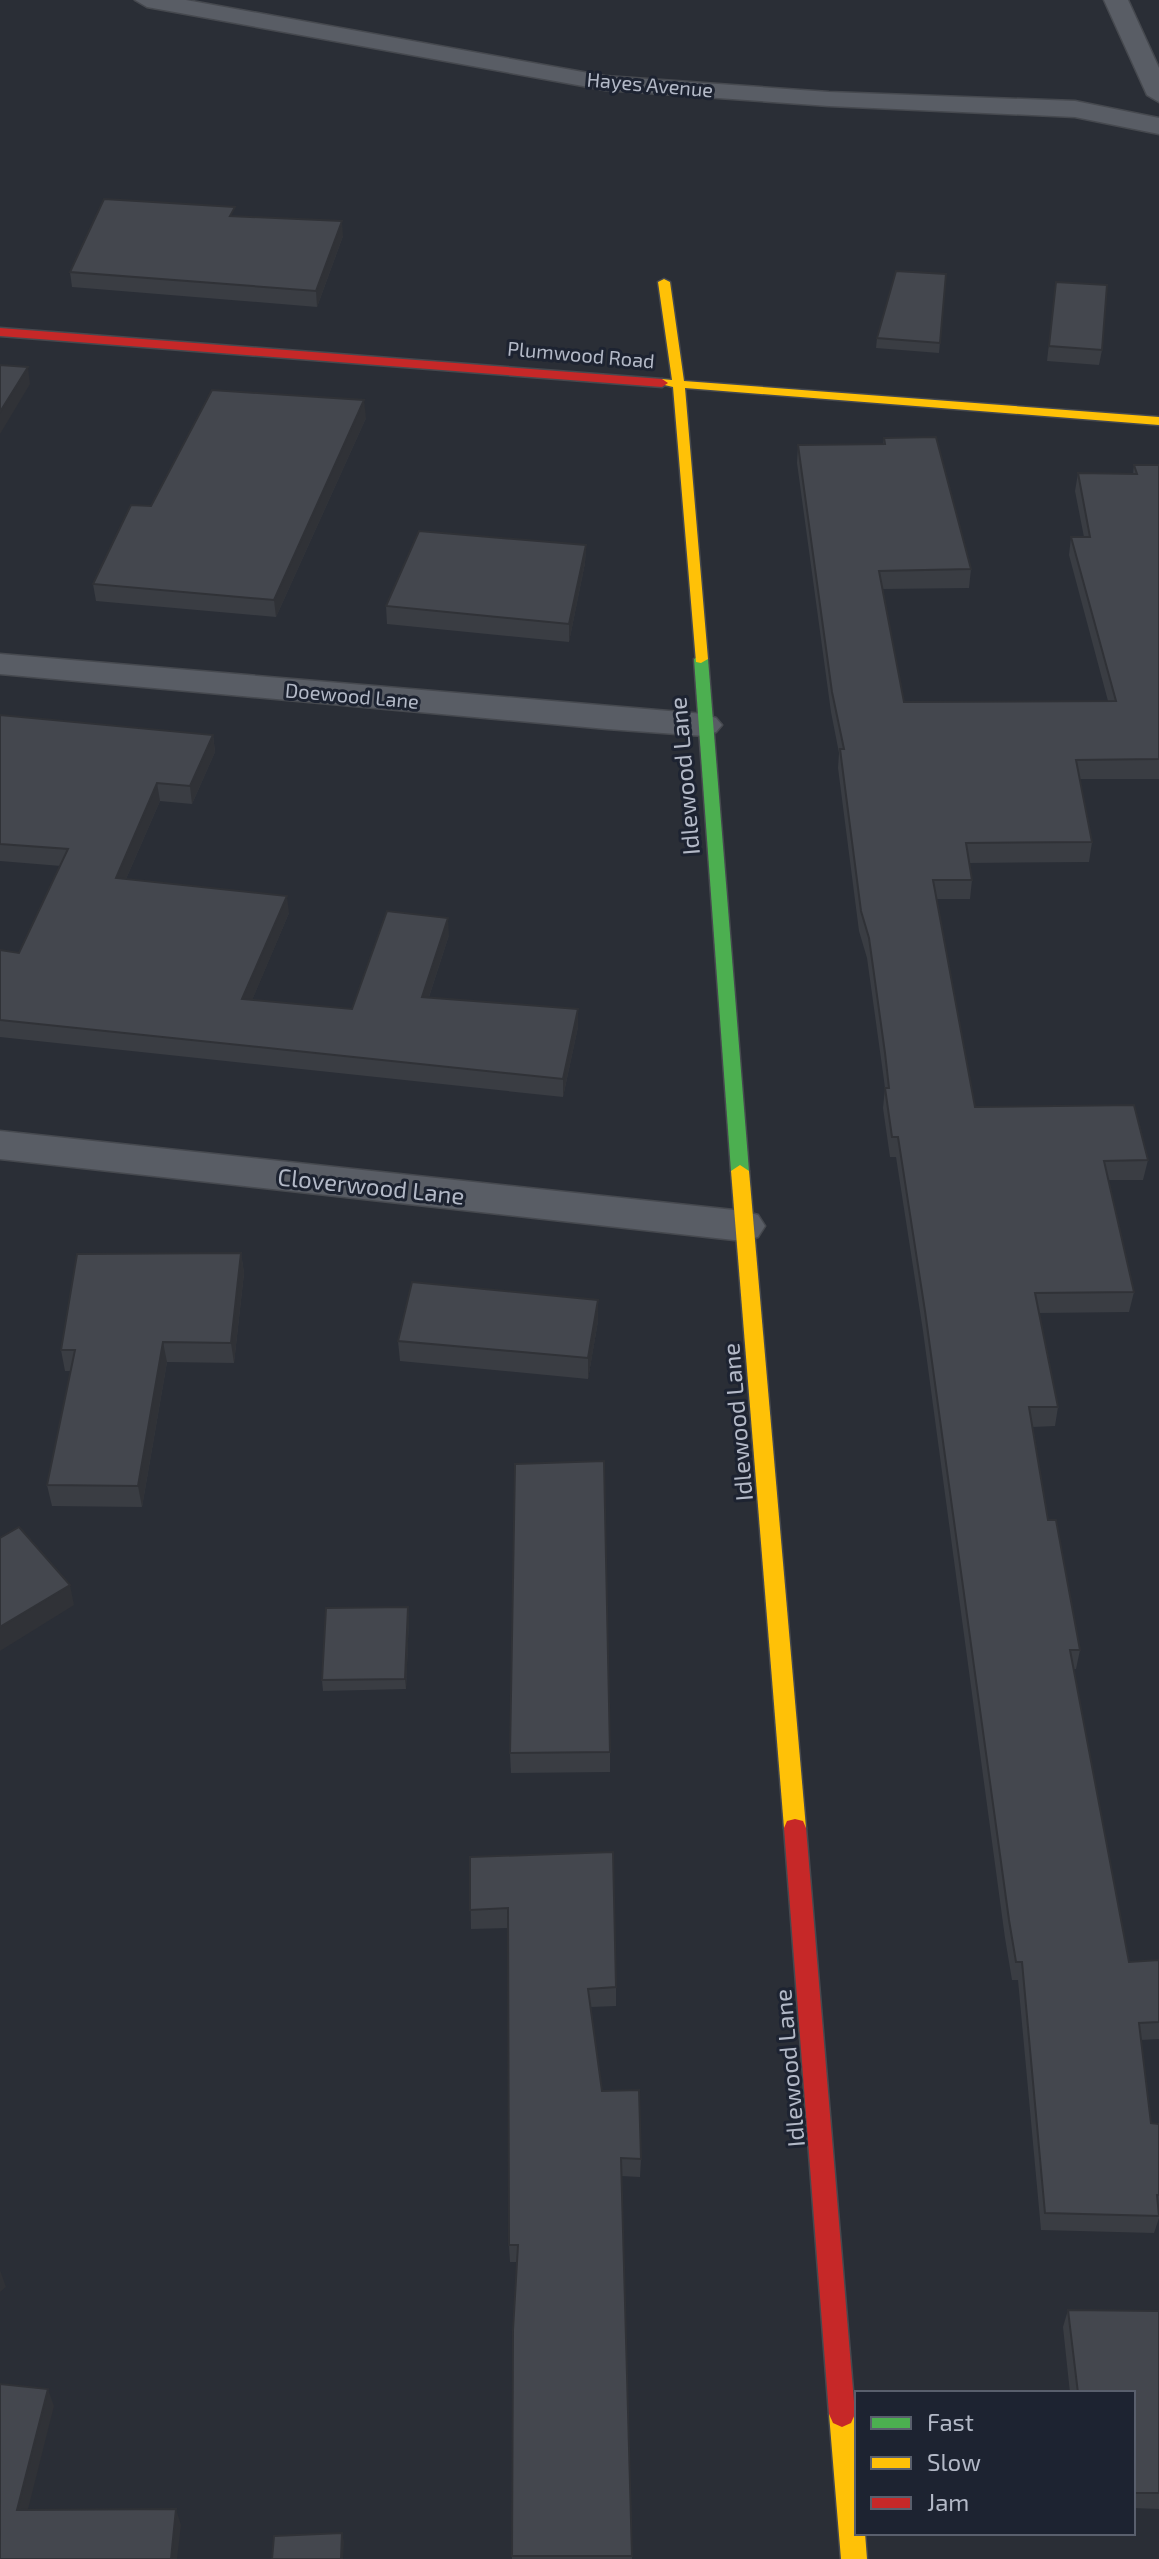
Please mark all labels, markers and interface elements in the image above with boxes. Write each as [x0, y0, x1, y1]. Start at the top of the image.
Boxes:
street label: Hayes Avenue [586, 67, 714, 101]
street label: Plumwood Road [506, 336, 656, 372]
street label: Doewood Lane [284, 677, 420, 713]
street label: Idlewood Lane [662, 696, 705, 856]
street label: Cloverwood Lane [276, 1161, 466, 1210]
street label: Idlewood Lane [715, 1342, 758, 1502]
street label: Idlewood Lane [767, 1988, 810, 2148]
legend [855, 2391, 1135, 2535]
text: Fast [927, 2407, 974, 2436]
text: Slow [927, 2447, 981, 2476]
text: Jam [927, 2487, 969, 2516]

